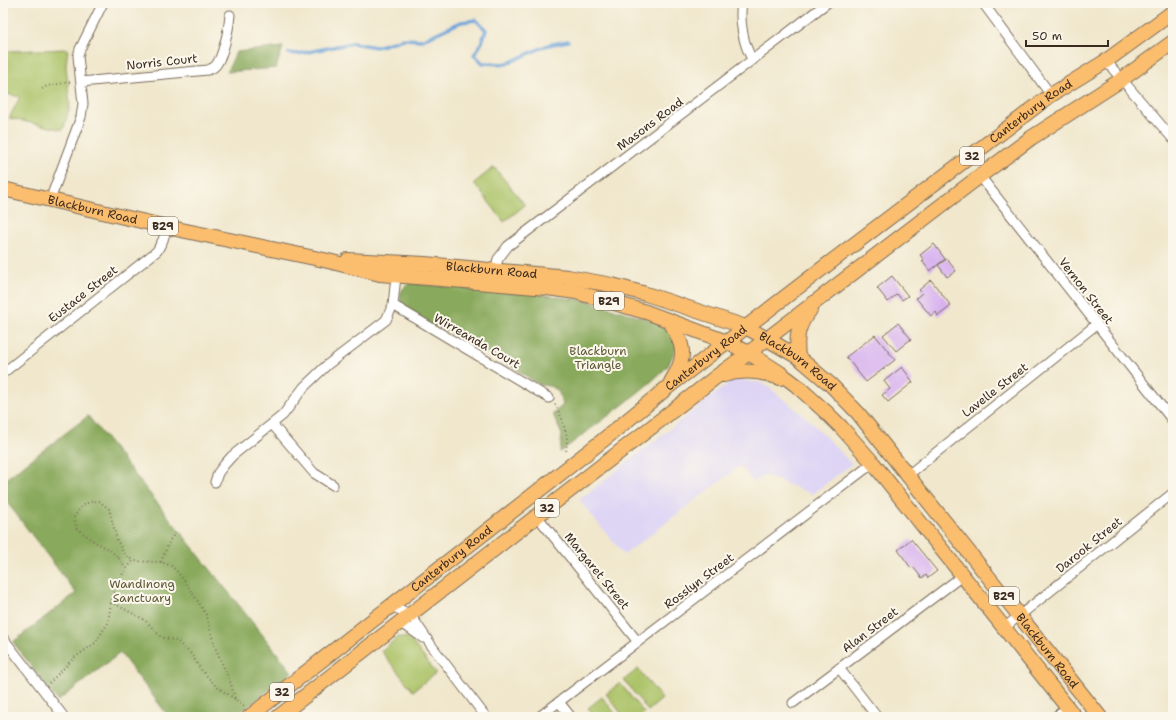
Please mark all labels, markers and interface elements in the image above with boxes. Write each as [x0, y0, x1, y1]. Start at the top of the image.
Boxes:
scale bar [1026, 22, 1108, 48]
text: 50 m [1032, 28, 1062, 44]
street label: Norris Court [126, 50, 198, 74]
street label: Canterbury Road [986, 76, 1076, 147]
street label: Masons Road [613, 93, 687, 154]
road number: 32 [960, 147, 984, 165]
street label: Blackburn Road [46, 192, 139, 228]
road number: B29 [148, 217, 178, 235]
street label: Vernon Street [1055, 254, 1117, 328]
street label: Blackburn Road [445, 258, 538, 282]
street label: Eustace Street [45, 262, 121, 326]
road number: B29 [594, 292, 624, 310]
street label: Wirreanda Court [431, 310, 523, 372]
street label: Canterbury Road [662, 321, 750, 395]
street label: Blackburn Road [756, 328, 840, 394]
park label: Blackburn Triangle [569, 343, 627, 373]
street label: Lavelle Street [959, 359, 1031, 421]
road number: 32 [535, 499, 559, 517]
street label: Darook Street [1053, 513, 1125, 577]
street label: Canterbury Road [407, 522, 496, 596]
street label: Margaret Street [561, 529, 633, 613]
street label: Rosslyn Street [661, 550, 737, 612]
park label: Wandinong Sanctuary [109, 576, 175, 606]
road number: B29 [989, 587, 1019, 605]
street label: Alan Street [839, 604, 901, 656]
street label: Blackburn Road [1012, 610, 1082, 692]
road number: 32 [270, 683, 294, 701]

